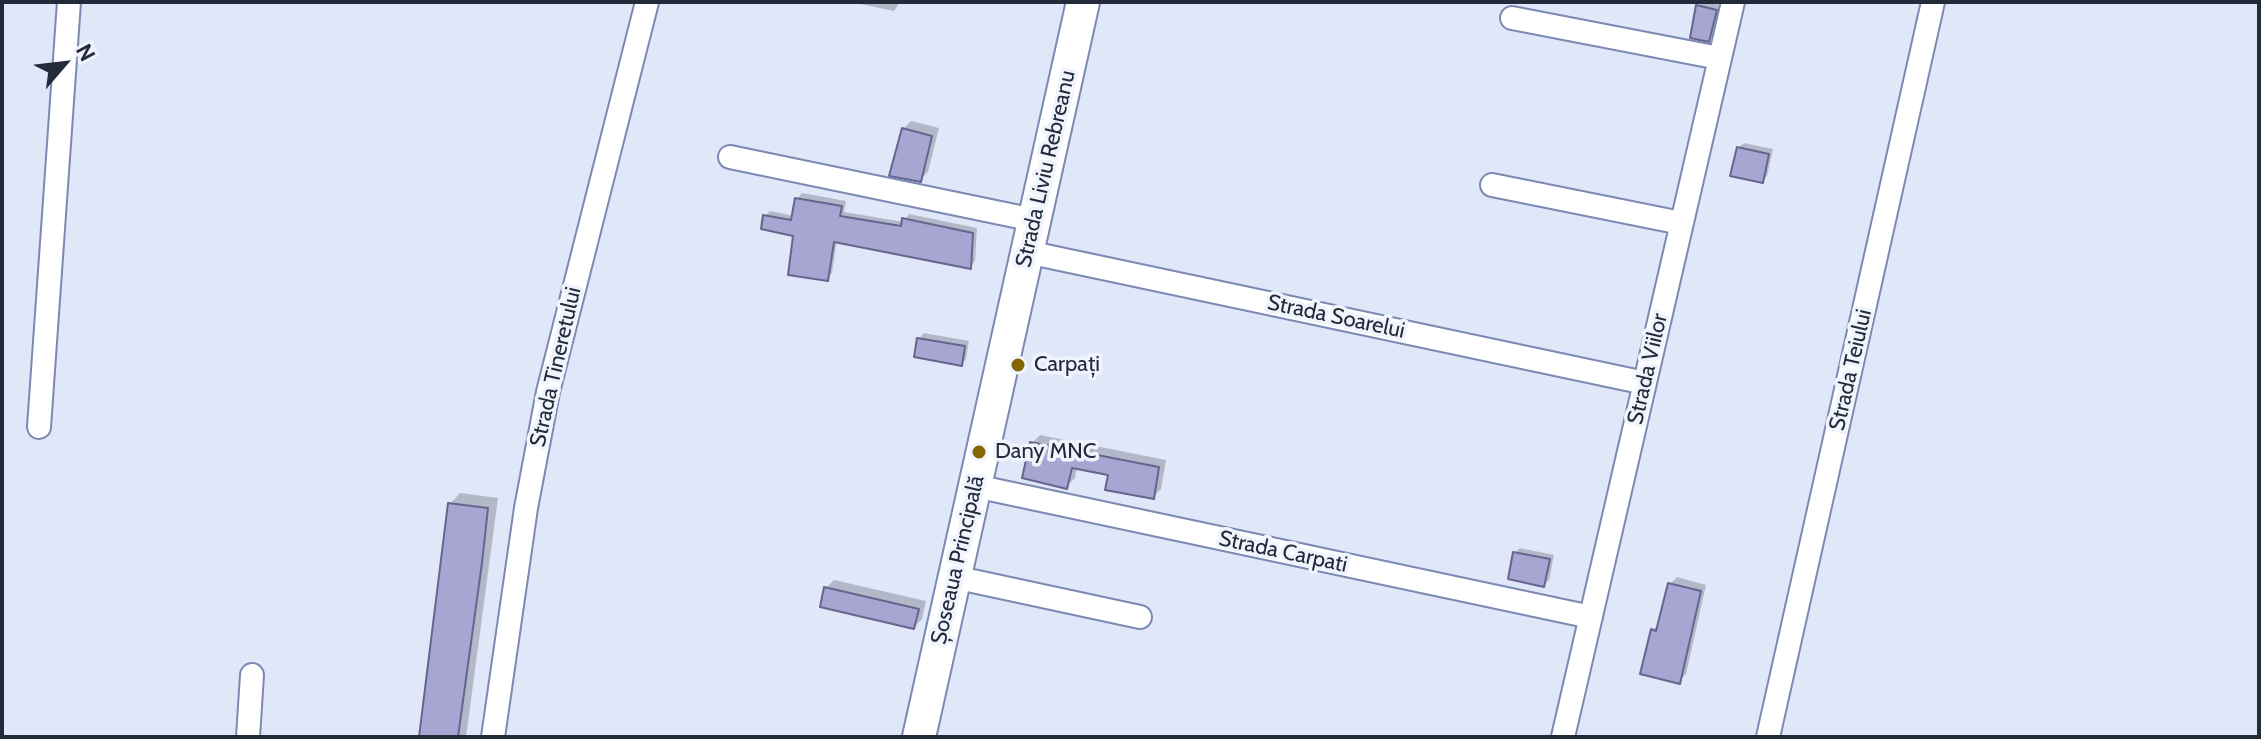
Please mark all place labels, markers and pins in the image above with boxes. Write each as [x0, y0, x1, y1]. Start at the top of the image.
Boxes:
place label: Carpați [1034, 352, 1100, 378]
marker: Carpați [1009, 356, 1027, 374]
place label: Dany MNC [995, 439, 1096, 465]
marker: Dany MNC [970, 443, 988, 461]

